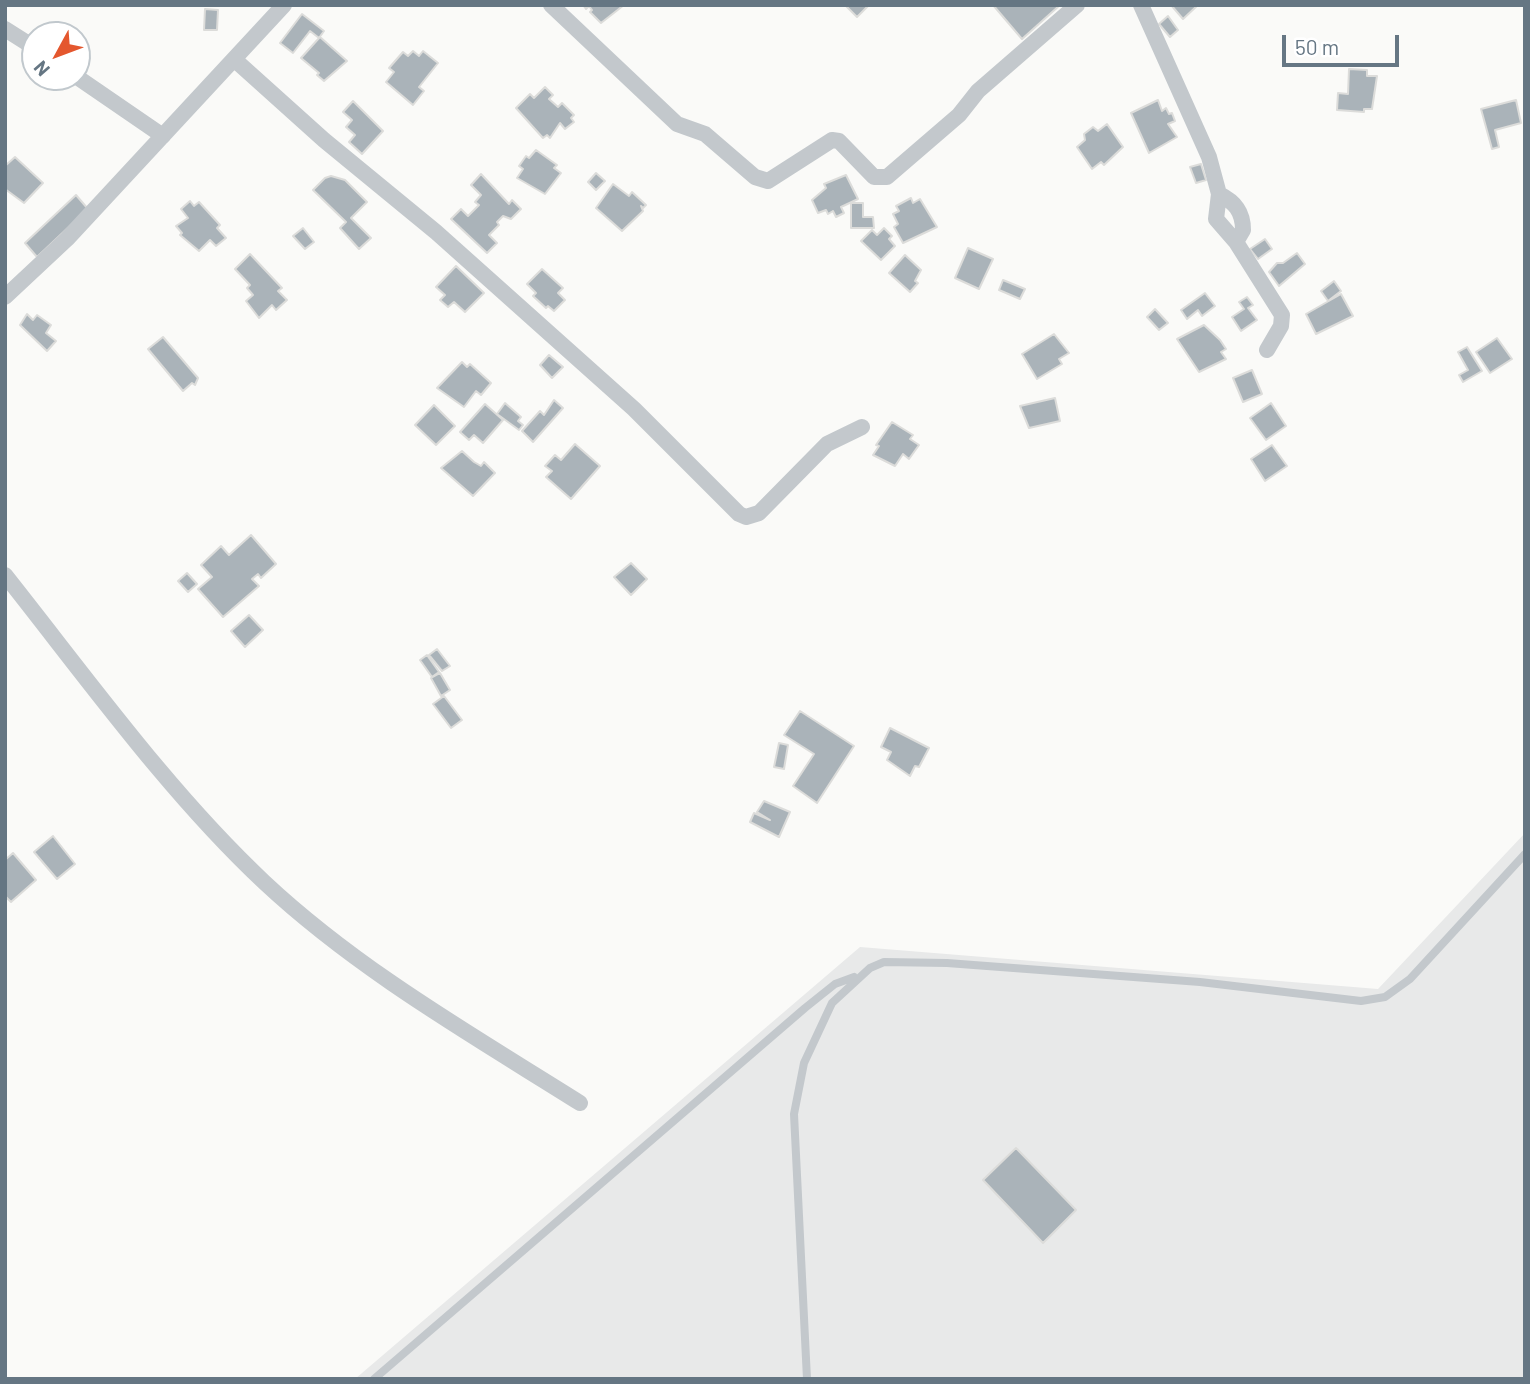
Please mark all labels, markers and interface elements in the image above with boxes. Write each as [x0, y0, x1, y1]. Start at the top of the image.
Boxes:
north arrow [21, 21, 91, 91]
scale bar [1285, 21, 1402, 65]
text: 50 m [1295, 34, 1339, 59]
text: N [28, 56, 54, 81]

